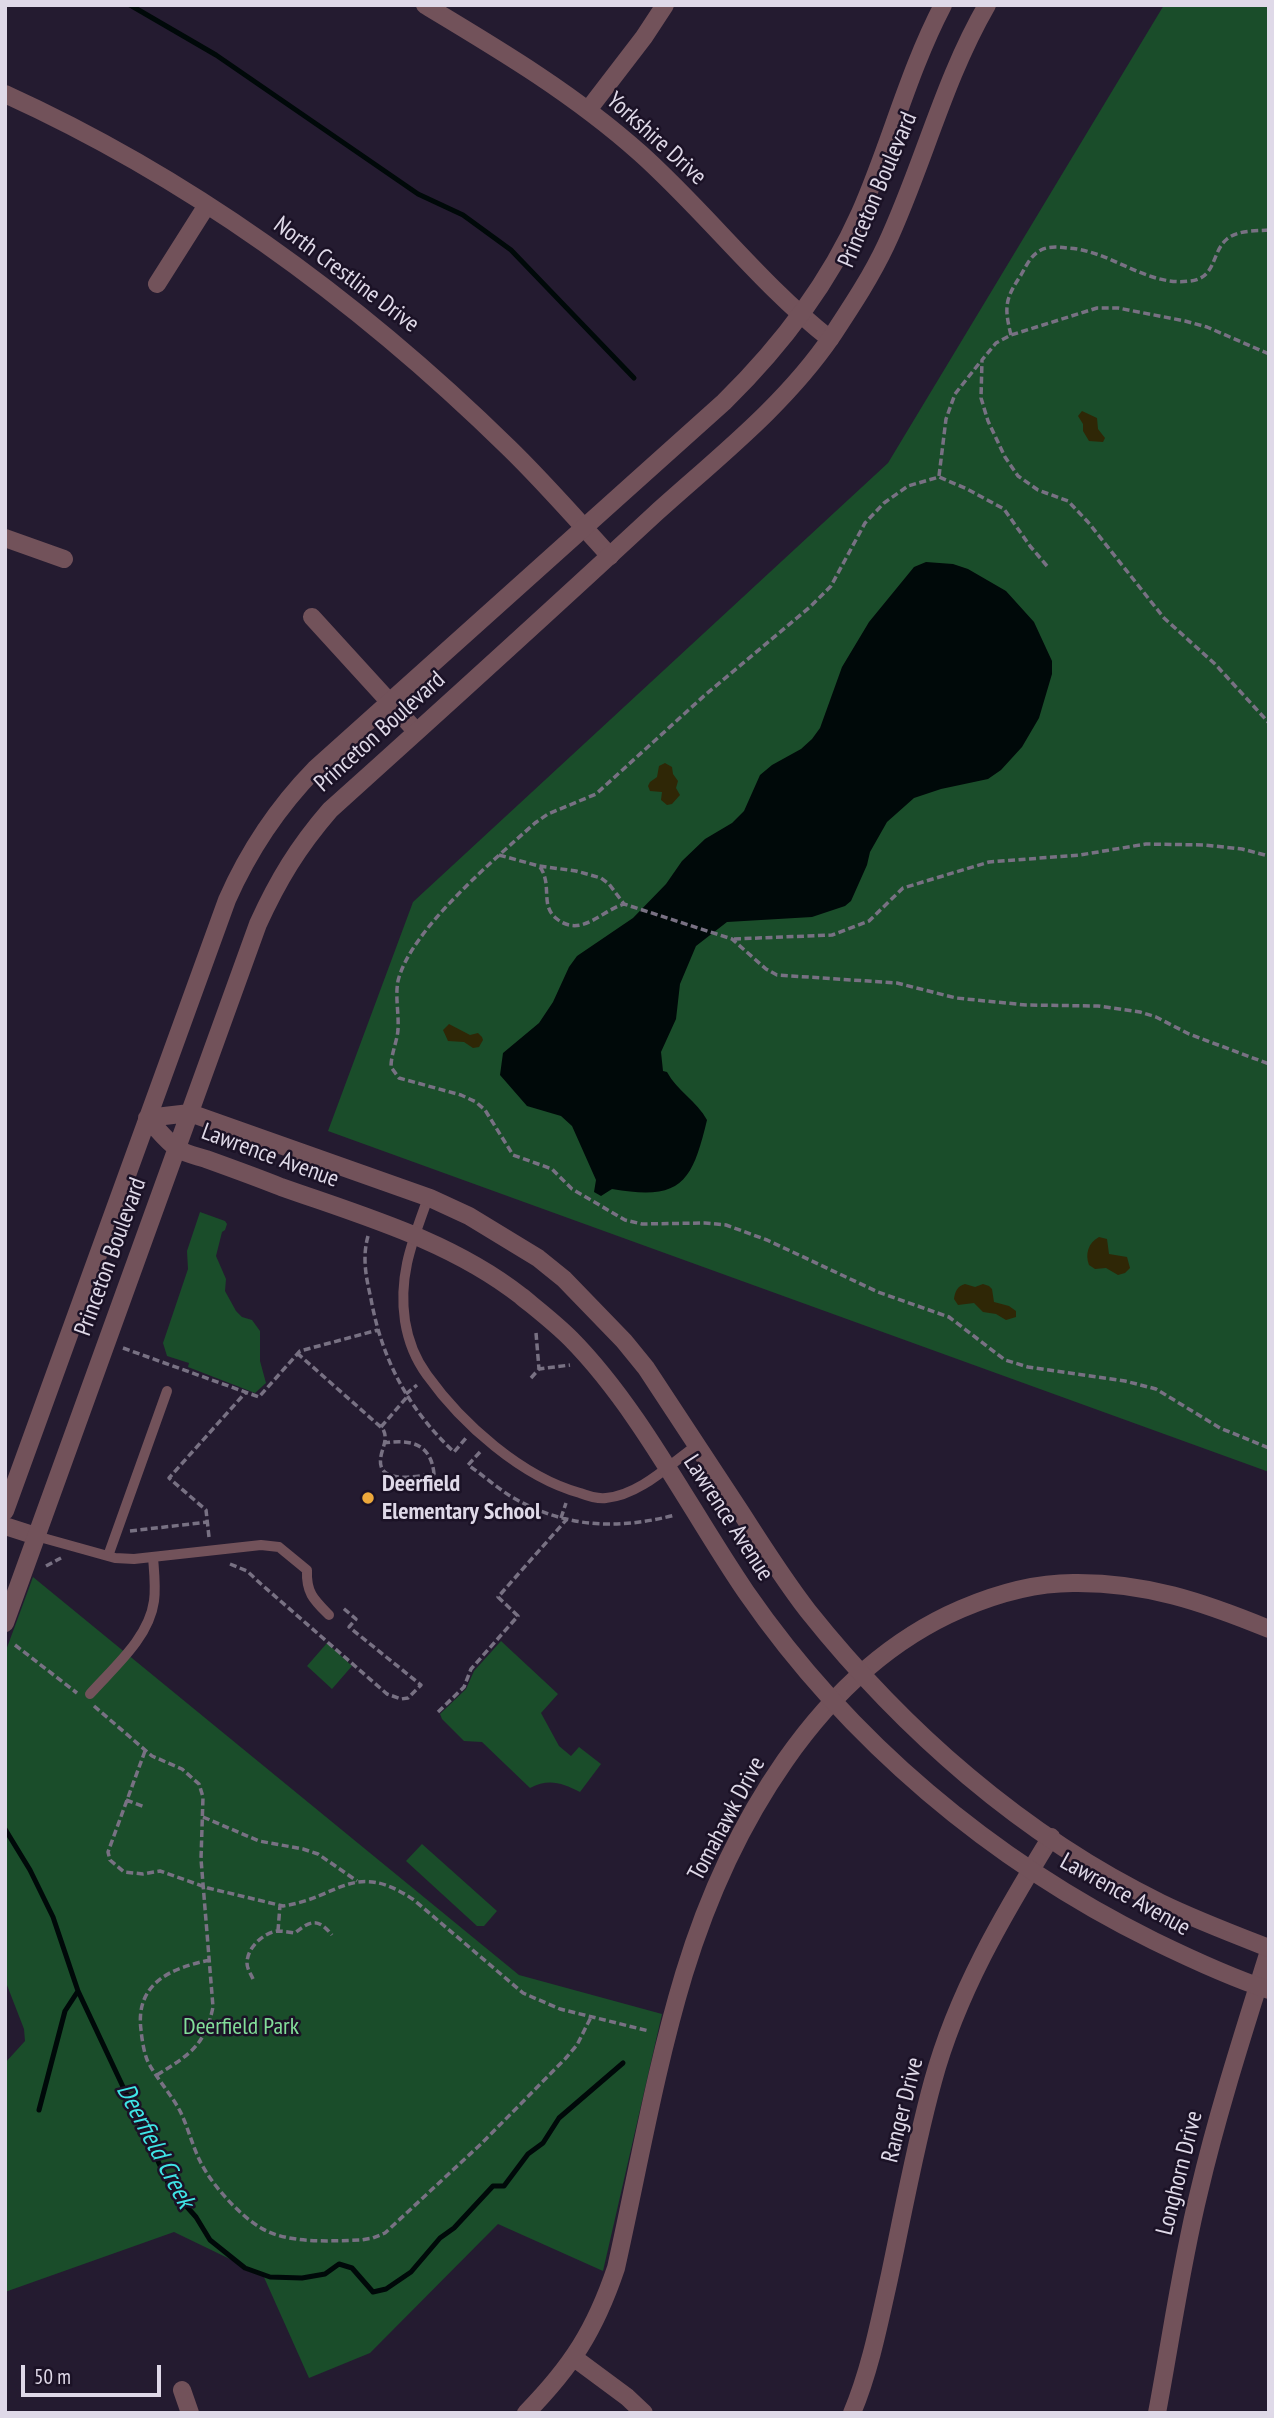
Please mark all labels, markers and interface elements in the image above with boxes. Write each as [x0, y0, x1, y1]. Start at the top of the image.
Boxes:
street label: Yorkshire Drive [600, 87, 712, 191]
street label: Princeton Boulevard [832, 108, 924, 272]
street label: North Crestline Drive [268, 211, 424, 339]
street label: Princeton Boulevard [309, 666, 451, 798]
street label: Lawrence Avenue [197, 1118, 343, 1194]
street label: Princeton Boulevard [69, 1174, 153, 1340]
street label: Lawrence Avenue [677, 1450, 779, 1586]
place label: Deerfield Elementary School [382, 1470, 541, 1526]
marker: Deerfield Elementary School [360, 1490, 376, 1506]
street label: Tomahawk Drive [682, 1752, 772, 1886]
street label: Lawrence Avenue [1055, 1847, 1195, 1943]
park label: Deerfield Park [183, 2013, 299, 2041]
street label: Ranger Drive [876, 2055, 930, 2165]
water label: Deerfield Creek [109, 2078, 201, 2214]
street label: Longhorn Drive [1151, 2108, 1209, 2238]
scale bar [24, 2352, 164, 2396]
text: 50 m [34, 2363, 71, 2390]

